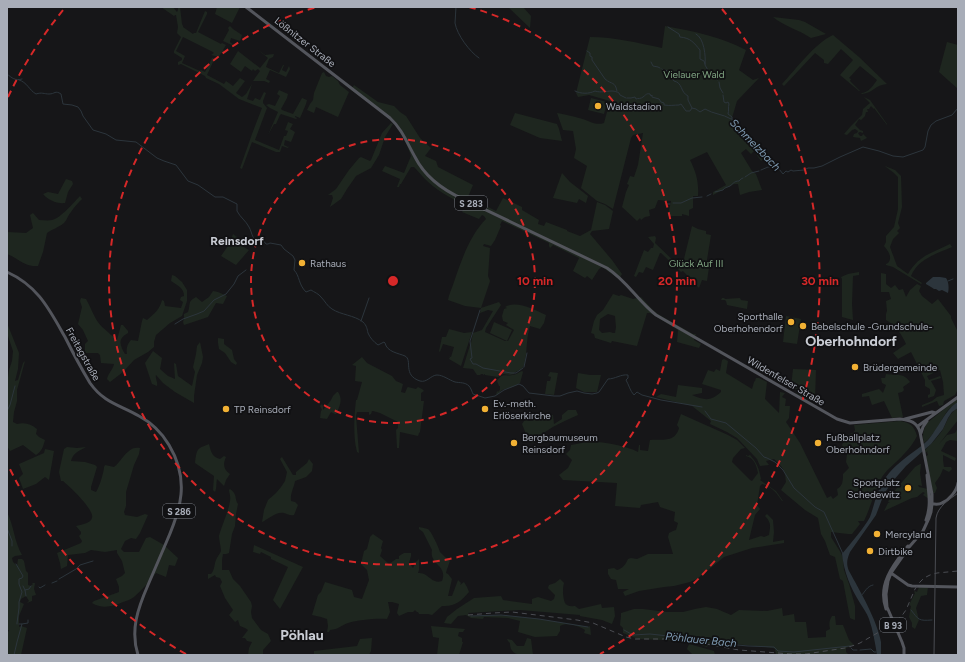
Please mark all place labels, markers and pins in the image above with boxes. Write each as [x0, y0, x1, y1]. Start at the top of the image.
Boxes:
place label: Waldstadion [606, 100, 662, 113]
marker: Waldstadion [593, 101, 603, 111]
place label: Rathaus [310, 257, 346, 270]
marker: Rathaus [297, 258, 307, 268]
centre of rings [386, 274, 400, 288]
place label: Sporthalle Oberhohendorf [714, 310, 784, 335]
marker: Sporthalle Oberhohendorf [786, 317, 796, 327]
place label: Bebelschule -Grundschule- [811, 320, 933, 333]
marker: Bebelschule -Grundschule- [798, 321, 808, 331]
place label: Brüdergemeinde [863, 361, 938, 374]
marker: Brüdergemeinde [850, 362, 860, 372]
place label: Ev.-meth. Erlöserkirche [493, 397, 551, 422]
place label: TP Reinsdorf [234, 403, 291, 416]
marker: TP Reinsdorf [221, 404, 231, 414]
marker: Ev.-meth. Erlöserkirche [480, 404, 490, 414]
place label: Bergbaumuseum Reinsdorf [522, 431, 598, 456]
place label: Fußballplatz Oberhohndorf [826, 431, 890, 456]
marker: Bergbaumuseum Reinsdorf [509, 438, 519, 448]
marker: Fußballplatz Oberhohndorf [813, 438, 823, 448]
place label: Sportplatz Schedewitz [847, 476, 900, 501]
marker: Sportplatz Schedewitz [903, 483, 913, 493]
place label: Mercyland [885, 528, 932, 541]
marker: Mercyland [872, 529, 882, 539]
place label: Dirtbike [878, 545, 913, 558]
marker: Dirtbike [865, 546, 875, 556]

